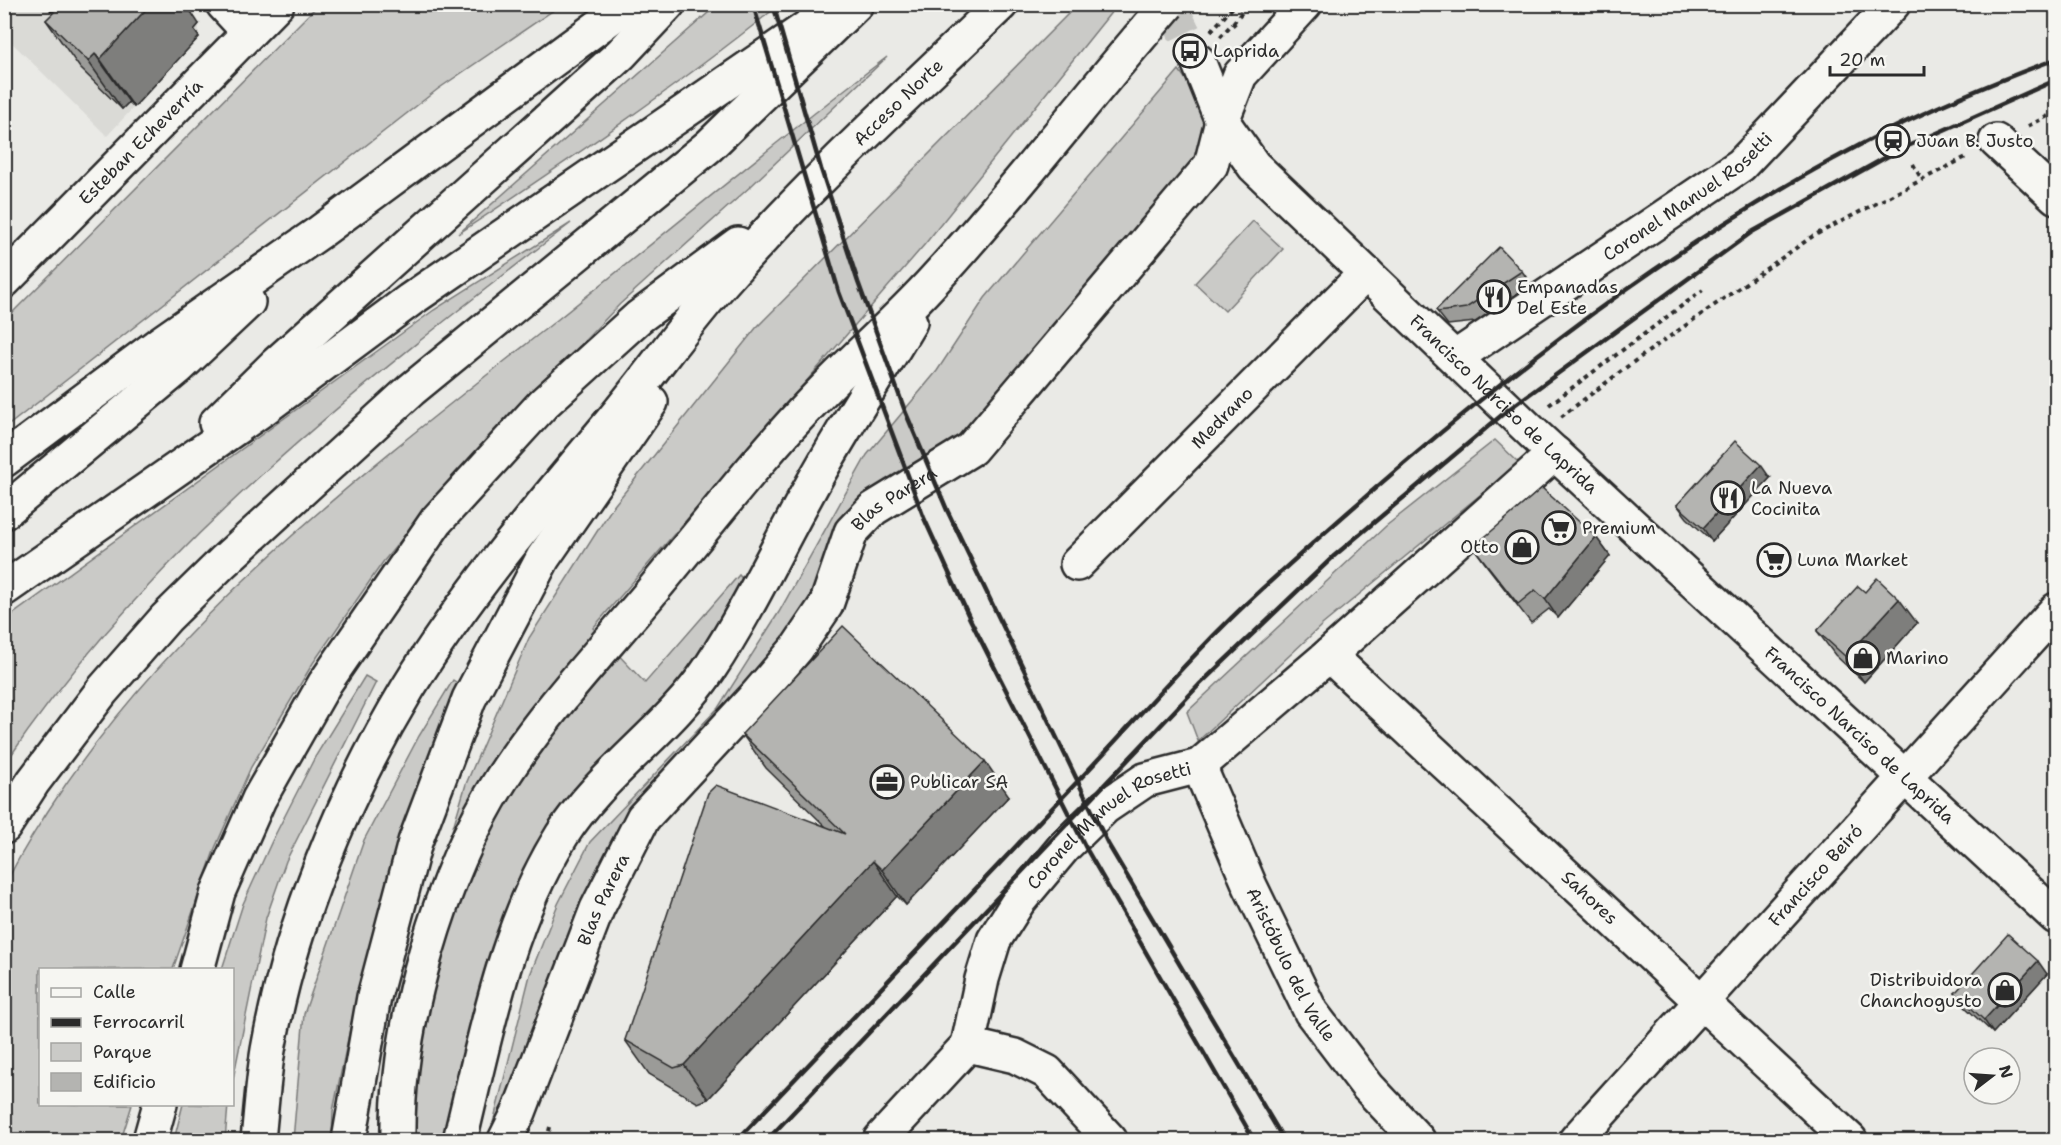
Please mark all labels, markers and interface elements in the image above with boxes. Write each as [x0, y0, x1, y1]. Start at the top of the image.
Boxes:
bus stop icon: Laprida [1172, 33, 1208, 69]
place label: Laprida [1213, 39, 1279, 63]
scale bar [1830, 39, 1924, 77]
text: 20 m [1839, 48, 1885, 72]
street label: Acceso Norte [848, 54, 948, 151]
street label: Esteban Echeverría [74, 74, 208, 210]
station icon: Juan B. Justo [1875, 123, 1911, 159]
street label: Coronel Manuel Rosetti [1598, 127, 1778, 267]
place label: Juan B. Justo [1916, 129, 2033, 153]
place label: Empanadas Del Este [1517, 275, 1618, 320]
restaurant icon: Empanadas Del Este [1476, 279, 1512, 315]
street label: Francisco Narciso de Laprida [1404, 309, 1603, 499]
street label: Medrano [1186, 381, 1258, 454]
street label: Blas Parera [846, 461, 941, 536]
place label: La Nueva Cocinita [1751, 476, 1832, 521]
restaurant icon: La Nueva Cocinita [1710, 480, 1746, 516]
supermarket icon: Premium [1541, 510, 1577, 546]
place label: Premium [1582, 516, 1656, 540]
shop icon: Otto [1504, 529, 1540, 565]
place label: Otto [1460, 535, 1499, 559]
supermarket icon: Luna Market [1756, 542, 1792, 578]
place label: Luna Market [1797, 548, 1908, 572]
shop icon: Marino [1845, 640, 1881, 676]
street label: Francisco Narciso de Laprida [1759, 641, 1960, 829]
place label: Marino [1886, 646, 1949, 670]
street label: Coronel Manuel Rosetti [1021, 756, 1194, 895]
office icon: Publicar SA [869, 764, 905, 800]
place label: Publicar SA [910, 770, 1008, 794]
street label: Francisco Beiró [1763, 819, 1868, 932]
street label: Blas Parera [572, 849, 635, 949]
street label: Sahores [1556, 865, 1623, 930]
street label: Aristóbulo del Valle [1241, 884, 1341, 1046]
legend [39, 968, 234, 1106]
place label: Distribuidora Chanchogusto [1860, 968, 1982, 1013]
shop icon: Distribuidora Chanchogusto [1987, 972, 2023, 1008]
text: Calle [93, 980, 136, 1004]
text: Ferrocarril [93, 1010, 185, 1034]
text: Parque [93, 1040, 152, 1064]
north arrow [1962, 1046, 2022, 1106]
text: N [1994, 1063, 2018, 1081]
text: Edificio [93, 1070, 156, 1094]

